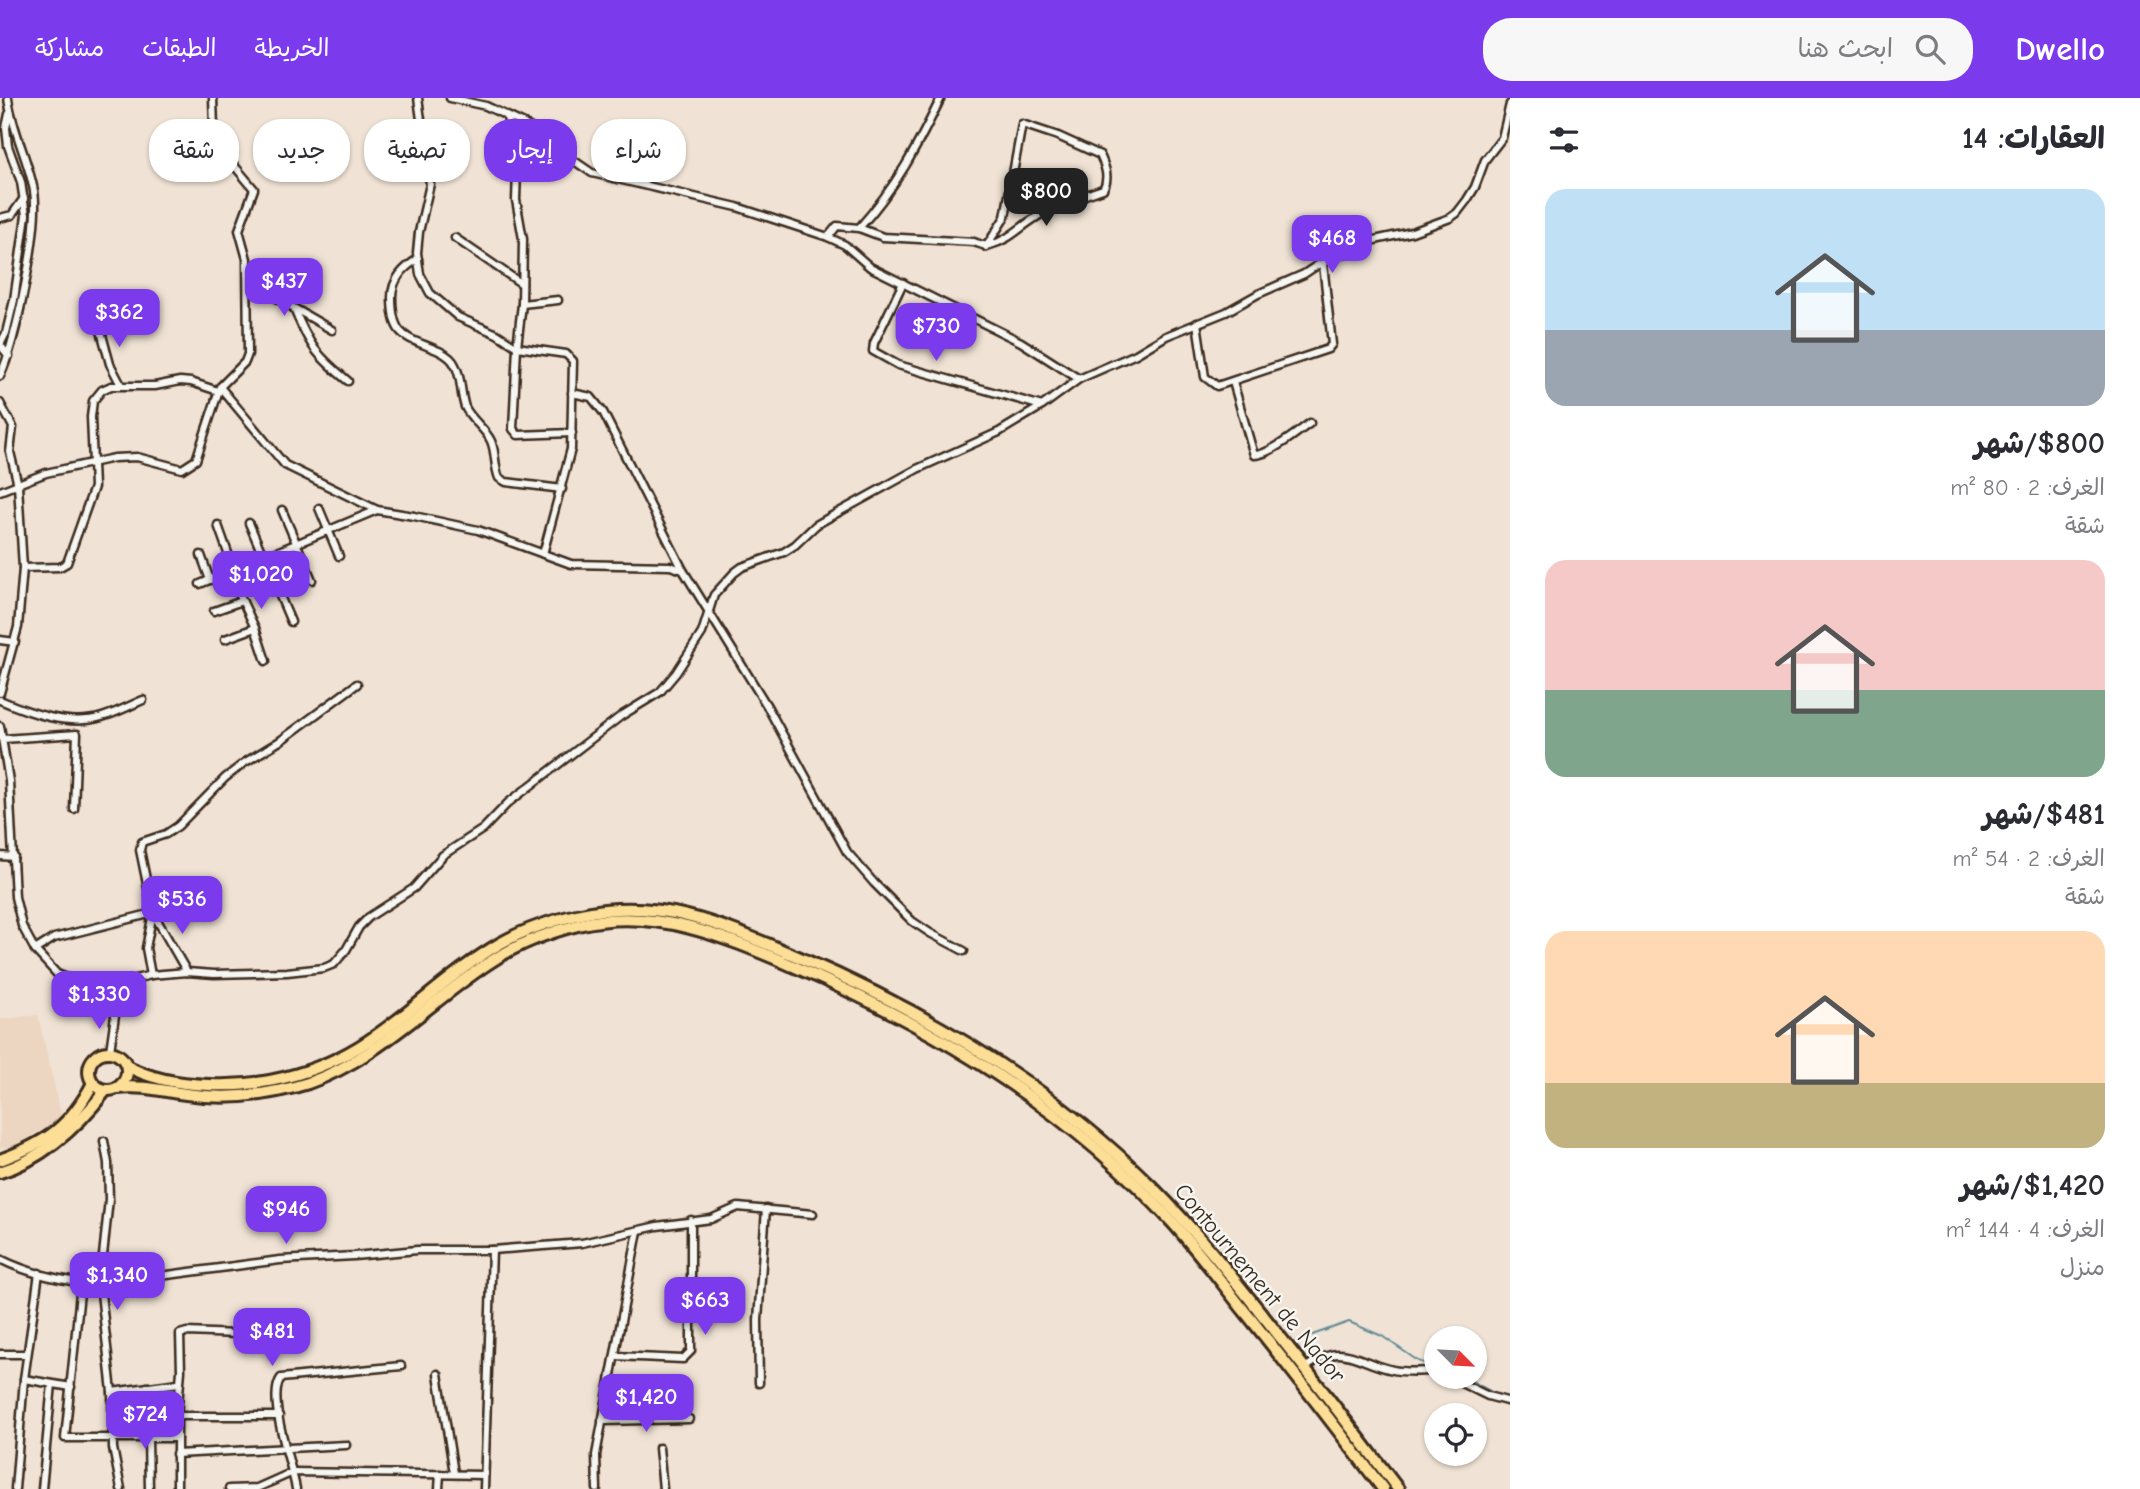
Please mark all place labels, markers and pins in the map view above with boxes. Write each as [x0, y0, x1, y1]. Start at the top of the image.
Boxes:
pin: $800 [1005, 169, 1087, 228]
pin: $468 [1291, 216, 1373, 275]
pin: $437 [243, 258, 325, 318]
pin: $362 [78, 289, 160, 349]
pin: $730 [895, 303, 977, 363]
pin: $1,020 [204, 552, 318, 611]
pin: $536 [141, 876, 223, 936]
pin: $1,330 [42, 972, 156, 1031]
pin: $946 [245, 1186, 327, 1246]
pin: $1,340 [60, 1252, 174, 1312]
pin: $663 [664, 1278, 746, 1337]
pin: $481 [231, 1308, 313, 1368]
pin: $1,420 [589, 1374, 703, 1434]
pin: $724 [104, 1392, 186, 1451]

